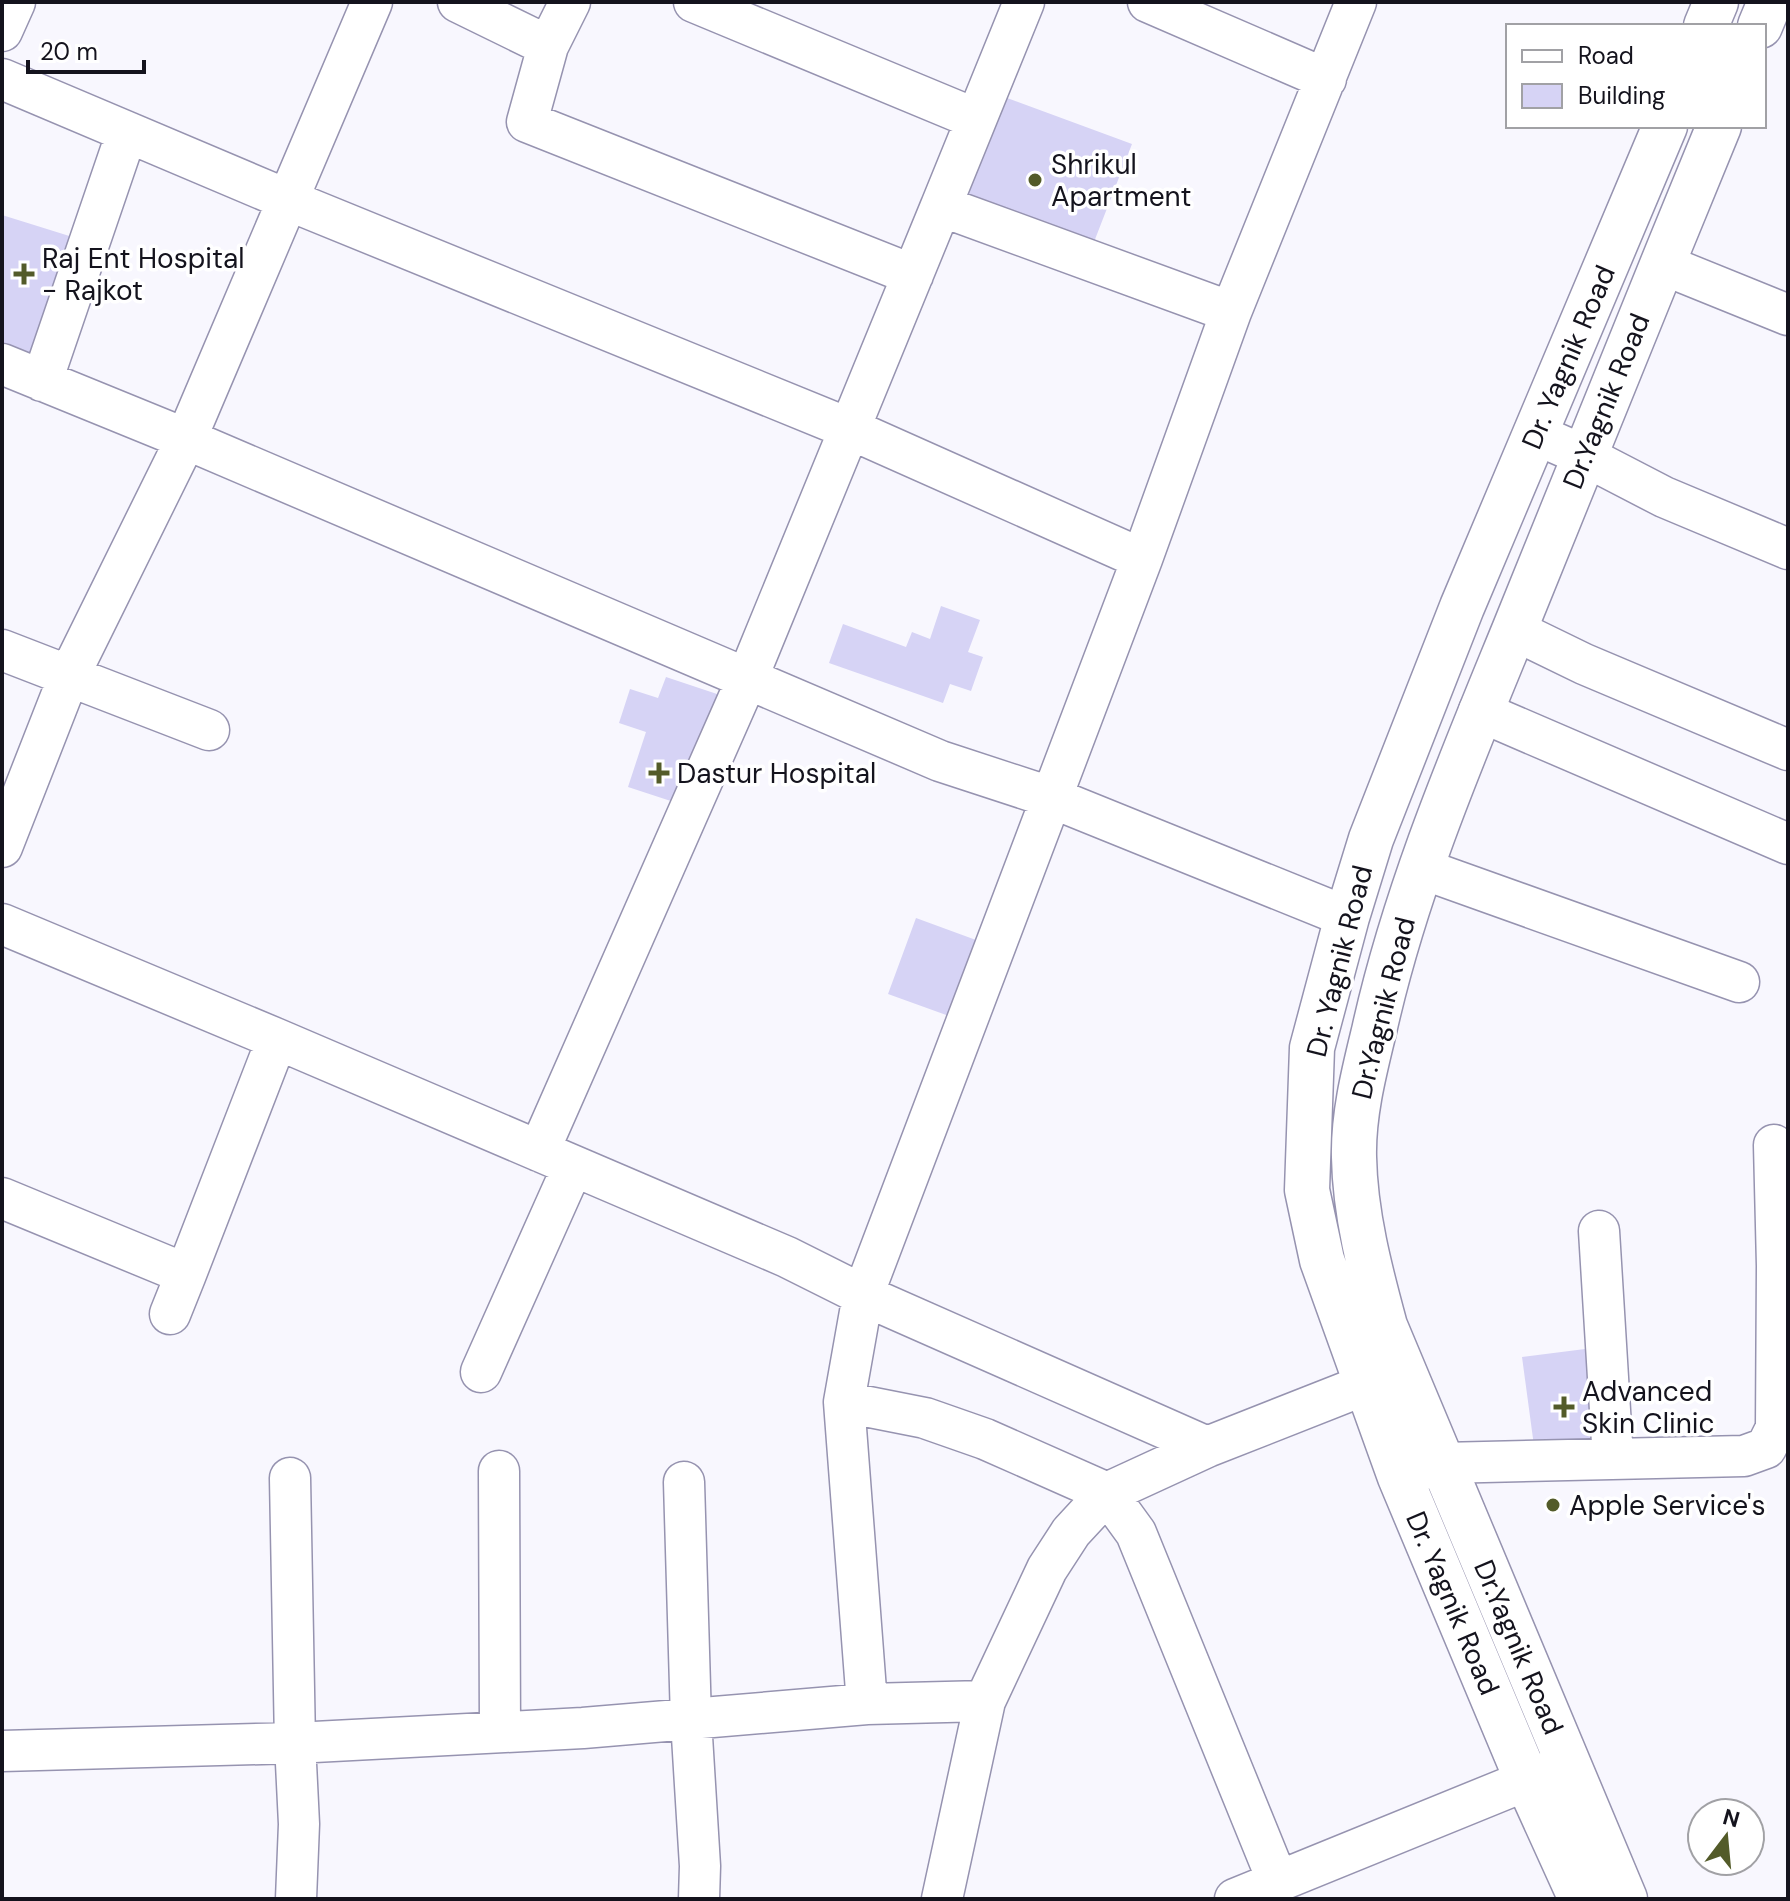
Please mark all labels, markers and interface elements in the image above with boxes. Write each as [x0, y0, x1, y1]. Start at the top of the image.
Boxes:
scale bar [28, 24, 144, 74]
legend [1506, 24, 1766, 128]
text: 20 m [40, 36, 98, 67]
text: Road [1578, 40, 1634, 71]
text: Building [1578, 80, 1665, 111]
place label: Shrikul Apartment [1051, 146, 1192, 215]
marker: Shrikul Apartment [1026, 171, 1044, 189]
place label: Raj Ent Hospital - Rajkot [42, 240, 244, 309]
street label: Dr. Yagnik Road [1513, 260, 1624, 455]
marker: Raj Ent Hospital - Rajkot [13, 263, 35, 285]
street label: Dr.Yagnik Road [1554, 308, 1659, 494]
place label: Dastur Hospital [677, 755, 876, 792]
marker: Dastur Hospital [648, 762, 670, 784]
street label: Dr. Yagnik Road [1298, 862, 1381, 1061]
street label: Dr.Yagnik Road [1343, 913, 1424, 1103]
place label: Advanced Skin Clinic [1582, 1373, 1714, 1442]
marker: Advanced Skin Clinic [1553, 1396, 1575, 1418]
place label: Apple Service's [1569, 1487, 1765, 1524]
marker: Apple Service's [1544, 1496, 1562, 1514]
street label: Dr. Yagnik Road [1397, 1506, 1508, 1701]
street label: Dr.Yagnik Road [1465, 1554, 1572, 1740]
north arrow [1686, 1797, 1766, 1877]
text: N [1720, 1802, 1743, 1834]

